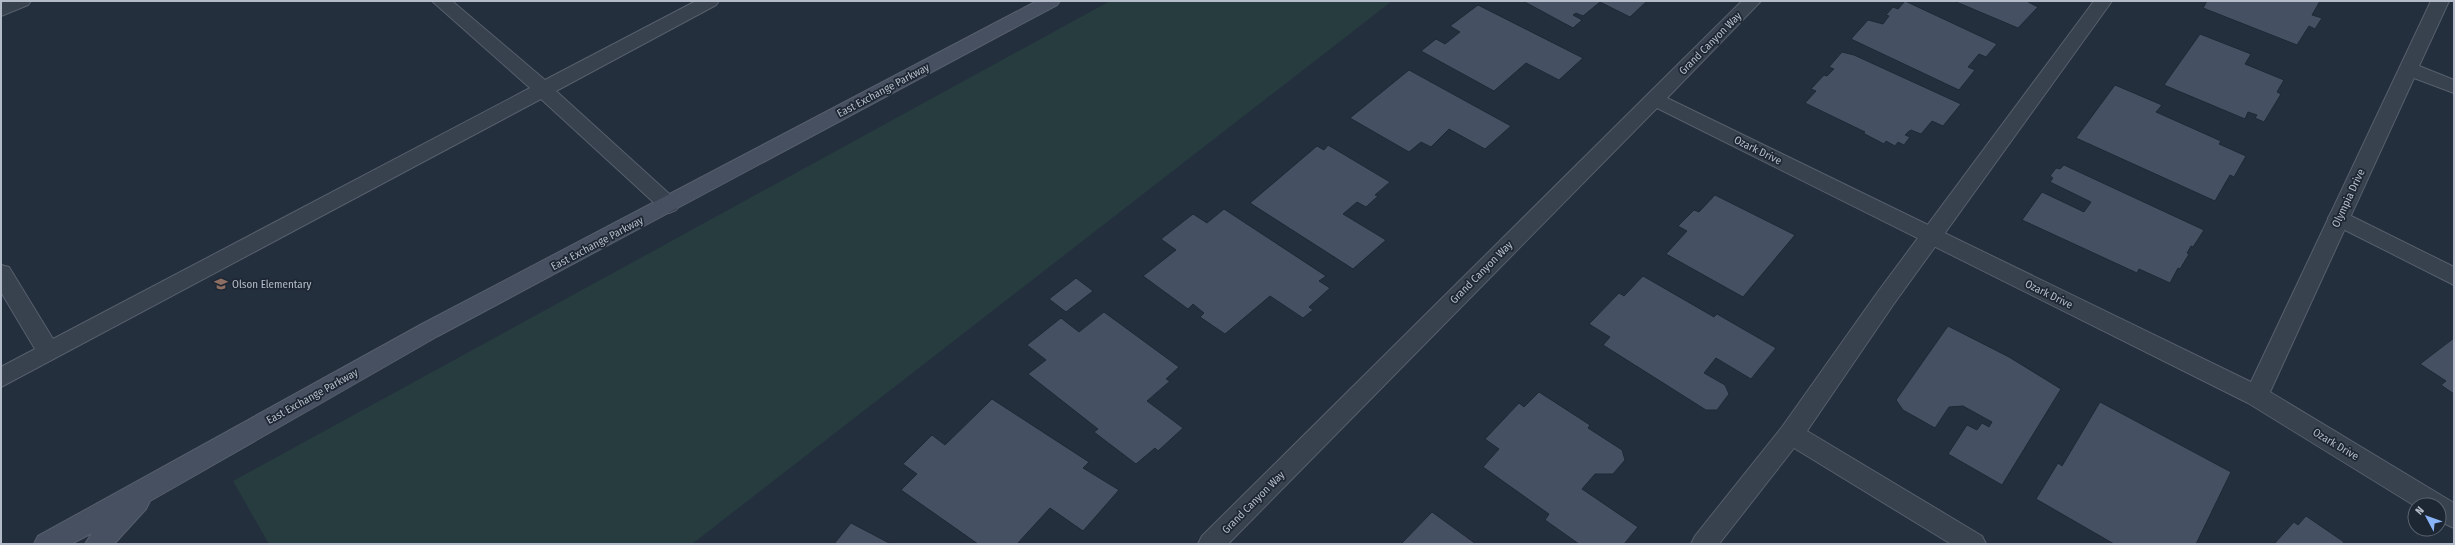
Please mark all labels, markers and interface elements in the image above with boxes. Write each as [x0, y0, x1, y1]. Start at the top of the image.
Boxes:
street label: Grand Canyon Way [1676, 9, 1744, 77]
street label: East Exchange Parkway [835, 61, 932, 120]
street label: Ozark Drive [1732, 133, 1784, 168]
street label: Olympia Drive [2329, 167, 2368, 229]
street label: East Exchange Parkway [549, 214, 646, 273]
street label: Grand Canyon Way [1447, 238, 1515, 306]
school or university icon: Olson Elementary [213, 276, 229, 292]
street label: Ozark Drive [2023, 277, 2075, 312]
place label: Olson Elementary [232, 278, 311, 291]
street label: East Exchange Parkway [264, 366, 360, 427]
street label: Ozark Drive [2310, 426, 2361, 463]
street label: Grand Canyon Way [1219, 468, 1287, 536]
north arrow [2407, 497, 2447, 537]
text: N [2413, 504, 2427, 518]

